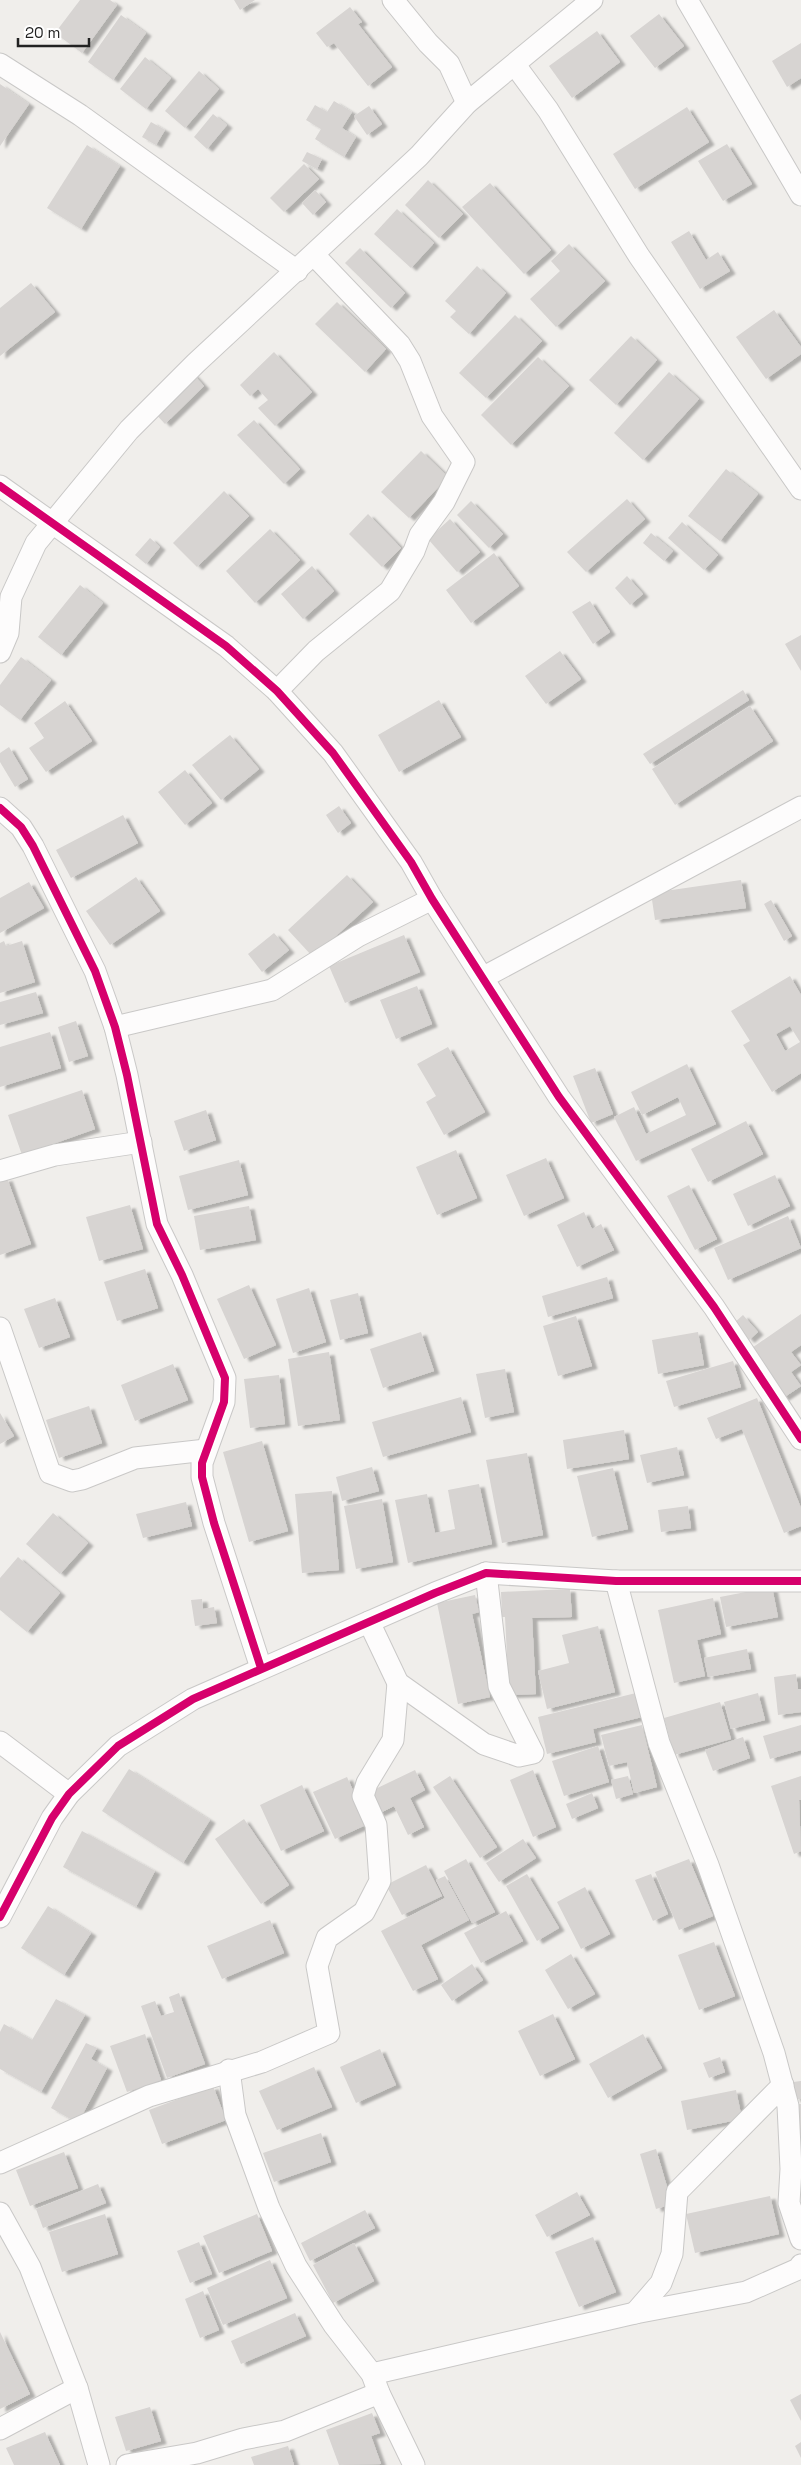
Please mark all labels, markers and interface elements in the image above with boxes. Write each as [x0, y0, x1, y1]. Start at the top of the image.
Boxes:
scale bar [18, 15, 89, 47]
text: 20 m [25, 23, 60, 42]

